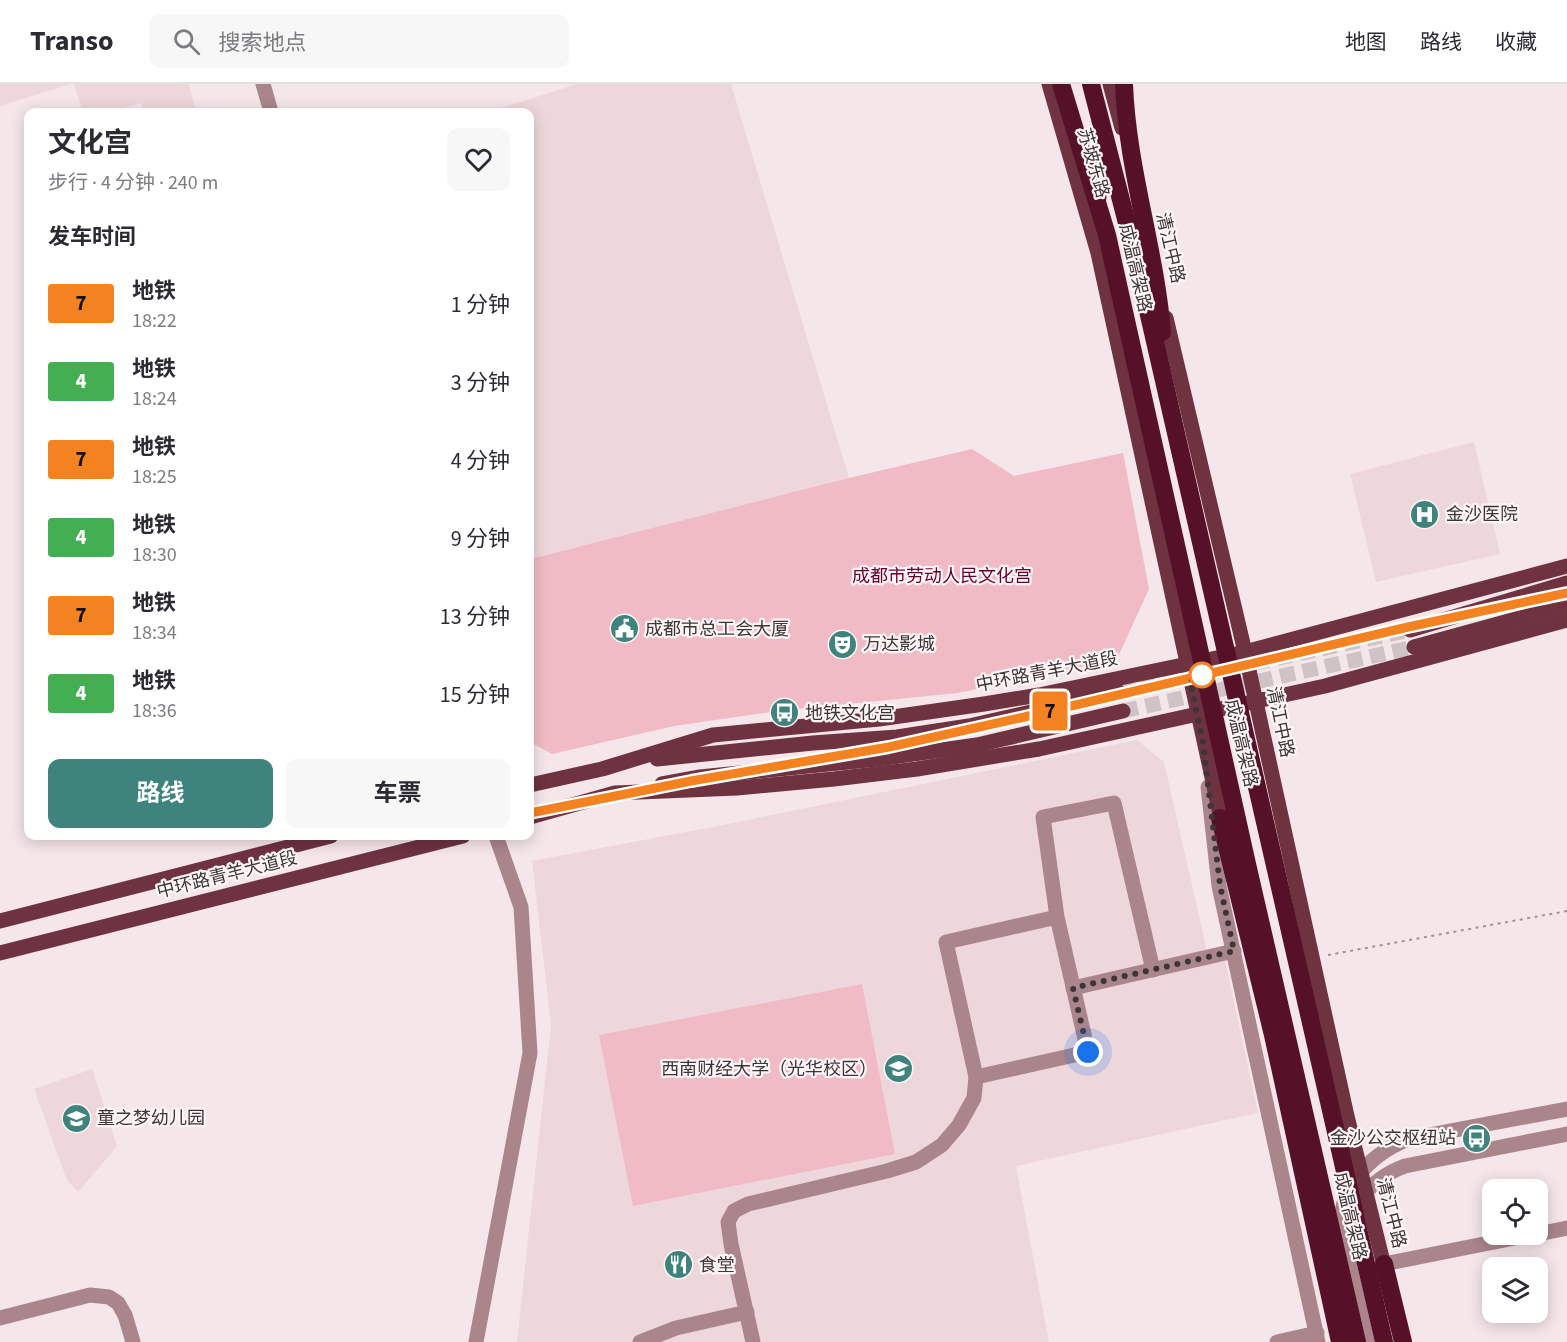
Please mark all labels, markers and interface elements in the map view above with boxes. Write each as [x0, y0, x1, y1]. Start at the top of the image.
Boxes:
search box [149, 14, 569, 68]
text: Transo [30, 21, 113, 61]
icon: search [170, 25, 203, 58]
text: 搜索地点 [218, 27, 306, 59]
text: 地图 [1345, 27, 1387, 57]
text: 路线 [1420, 27, 1462, 57]
text: 收藏 [1495, 27, 1537, 57]
text: 文化宫 [48, 123, 132, 163]
street label: 苏坡东路 [1071, 125, 1115, 201]
button: heart [447, 128, 510, 191]
text: 步行 · 4 分钟 · 240 m [48, 169, 218, 197]
street label: 清江中路 [1150, 210, 1190, 286]
text: 发车时间 [48, 221, 136, 253]
street label: 成温高架路 [1113, 221, 1157, 315]
text: 地铁 [132, 275, 176, 307]
text: 7 [75, 288, 87, 318]
text: 1 分钟 [451, 289, 510, 321]
text: 18:22 [132, 307, 177, 335]
text: 地铁 [132, 353, 176, 385]
text: 4 [75, 366, 87, 396]
text: 3 分钟 [451, 367, 510, 399]
text: 18:24 [132, 385, 177, 413]
text: 地铁 [132, 431, 176, 463]
text: 7 [75, 444, 87, 474]
text: 4 分钟 [451, 445, 510, 477]
text: 18:25 [132, 463, 177, 491]
hospital icon: 金沙医院 [1409, 498, 1441, 530]
place label: 金沙医院 [1446, 502, 1518, 527]
text: 地铁 [132, 509, 176, 541]
text: 4 [75, 522, 87, 552]
text: 9 分钟 [451, 523, 510, 555]
text: 18:30 [132, 541, 177, 569]
park label: 成都市劳动人民文化宫 [852, 564, 1032, 589]
text: 地铁 [132, 587, 176, 619]
text: 7 [75, 600, 87, 630]
text: 13 分钟 [440, 601, 510, 633]
public building icon: 成都市总工会大厦 [608, 613, 640, 645]
place label: 成都市总工会大厦 [645, 617, 789, 642]
text: 18:34 [132, 619, 177, 647]
theatre icon: 万达影城 [826, 628, 858, 660]
place label: 万达影城 [863, 632, 935, 657]
street label: 中环路青羊大道段 [974, 646, 1120, 698]
unlabelled marker [1189, 662, 1215, 688]
text: 地铁 [132, 665, 176, 697]
text: 4 [75, 678, 87, 708]
text: 15 分钟 [440, 679, 510, 711]
street label: 清江中路 [1260, 684, 1300, 760]
line badge: 7 [1030, 692, 1070, 730]
text: 7 [1044, 696, 1056, 726]
street label: 成温高架路 [1219, 696, 1263, 790]
text: 18:36 [132, 697, 177, 725]
bus stop icon: 地铁文化宫 [768, 697, 800, 729]
place label: 地铁文化宫 [805, 701, 895, 726]
button: 路线 [48, 759, 273, 828]
button: 车票 [285, 759, 510, 828]
street label: 中环路青羊大道段 [154, 845, 300, 905]
your location [1073, 1037, 1103, 1067]
school or university icon: 西南财经大学（光华校区） [882, 1053, 914, 1085]
place label: 西南财经大学（光华校区） [661, 1057, 877, 1082]
school or university icon: 童之梦幼儿园 [60, 1102, 92, 1134]
place label: 童之梦幼儿园 [97, 1106, 205, 1131]
bus stop icon: 金沙公交枢纽站 [1461, 1122, 1493, 1154]
place label: 金沙公交枢纽站 [1330, 1126, 1456, 1151]
street label: 成温高架路 [1328, 1169, 1372, 1263]
street label: 清江中路 [1370, 1175, 1412, 1251]
map controls [1482, 1179, 1548, 1323]
button: locate [1482, 1179, 1548, 1245]
restaurant icon: 食堂 [662, 1249, 694, 1281]
place label: 食堂 [699, 1253, 735, 1278]
button: layers [1482, 1257, 1548, 1323]

